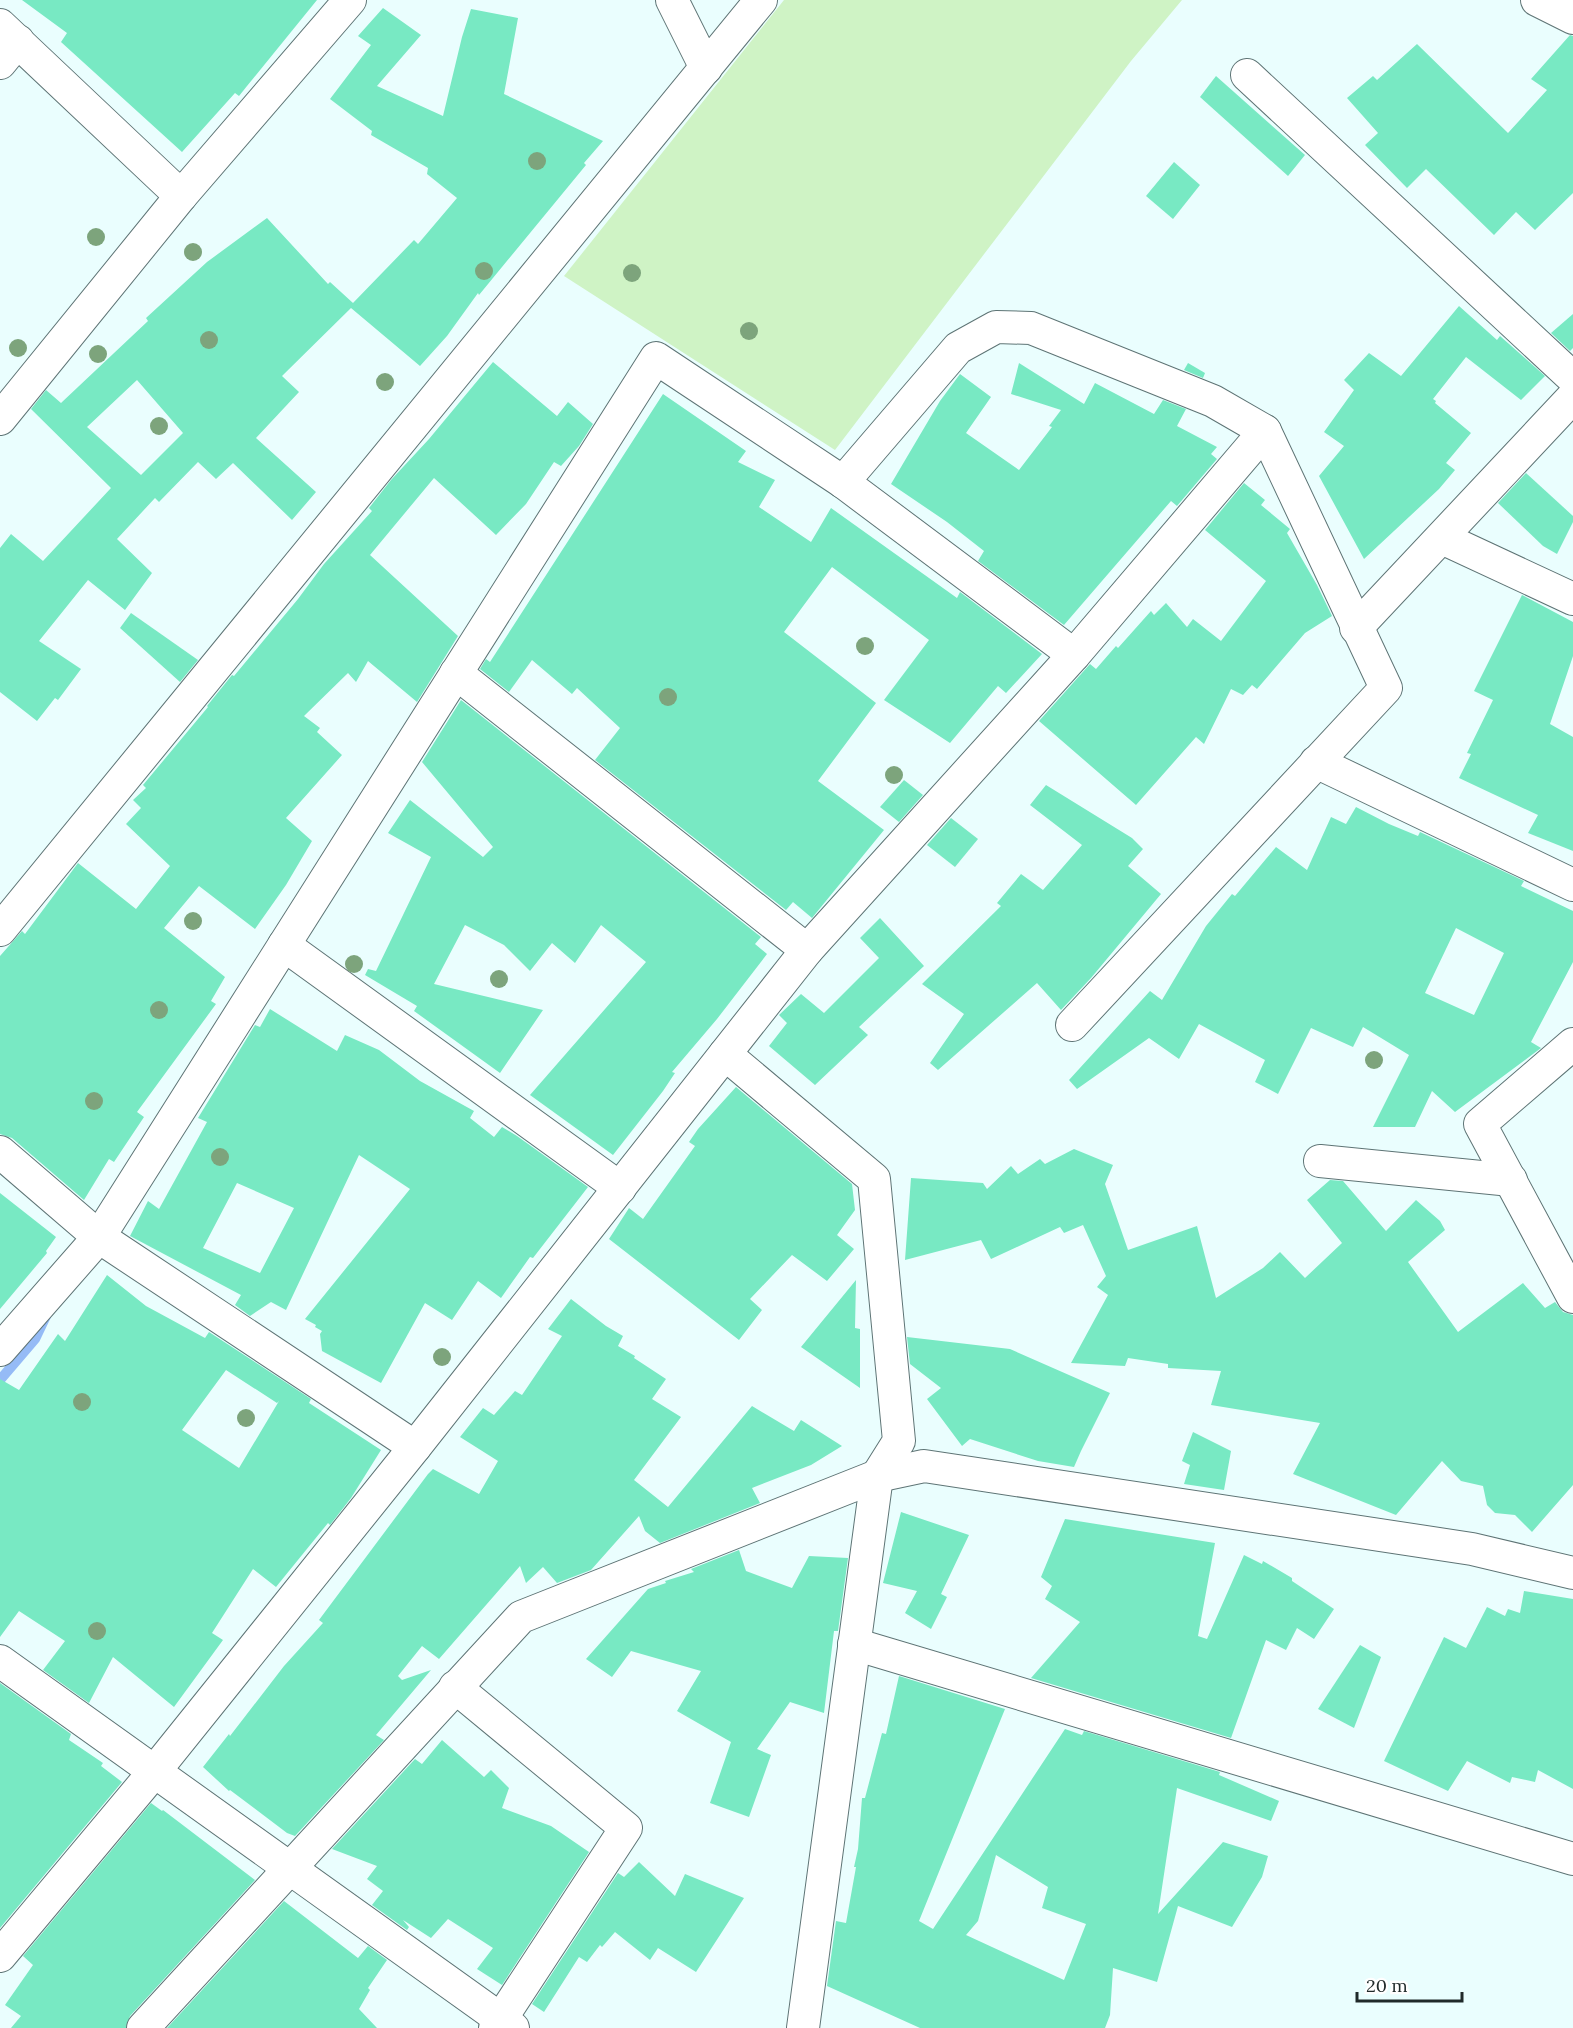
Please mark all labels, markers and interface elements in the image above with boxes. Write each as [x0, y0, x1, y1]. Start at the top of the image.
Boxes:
scale bar [1357, 1965, 1462, 2003]
text: 20 m [1366, 1974, 1408, 1997]

